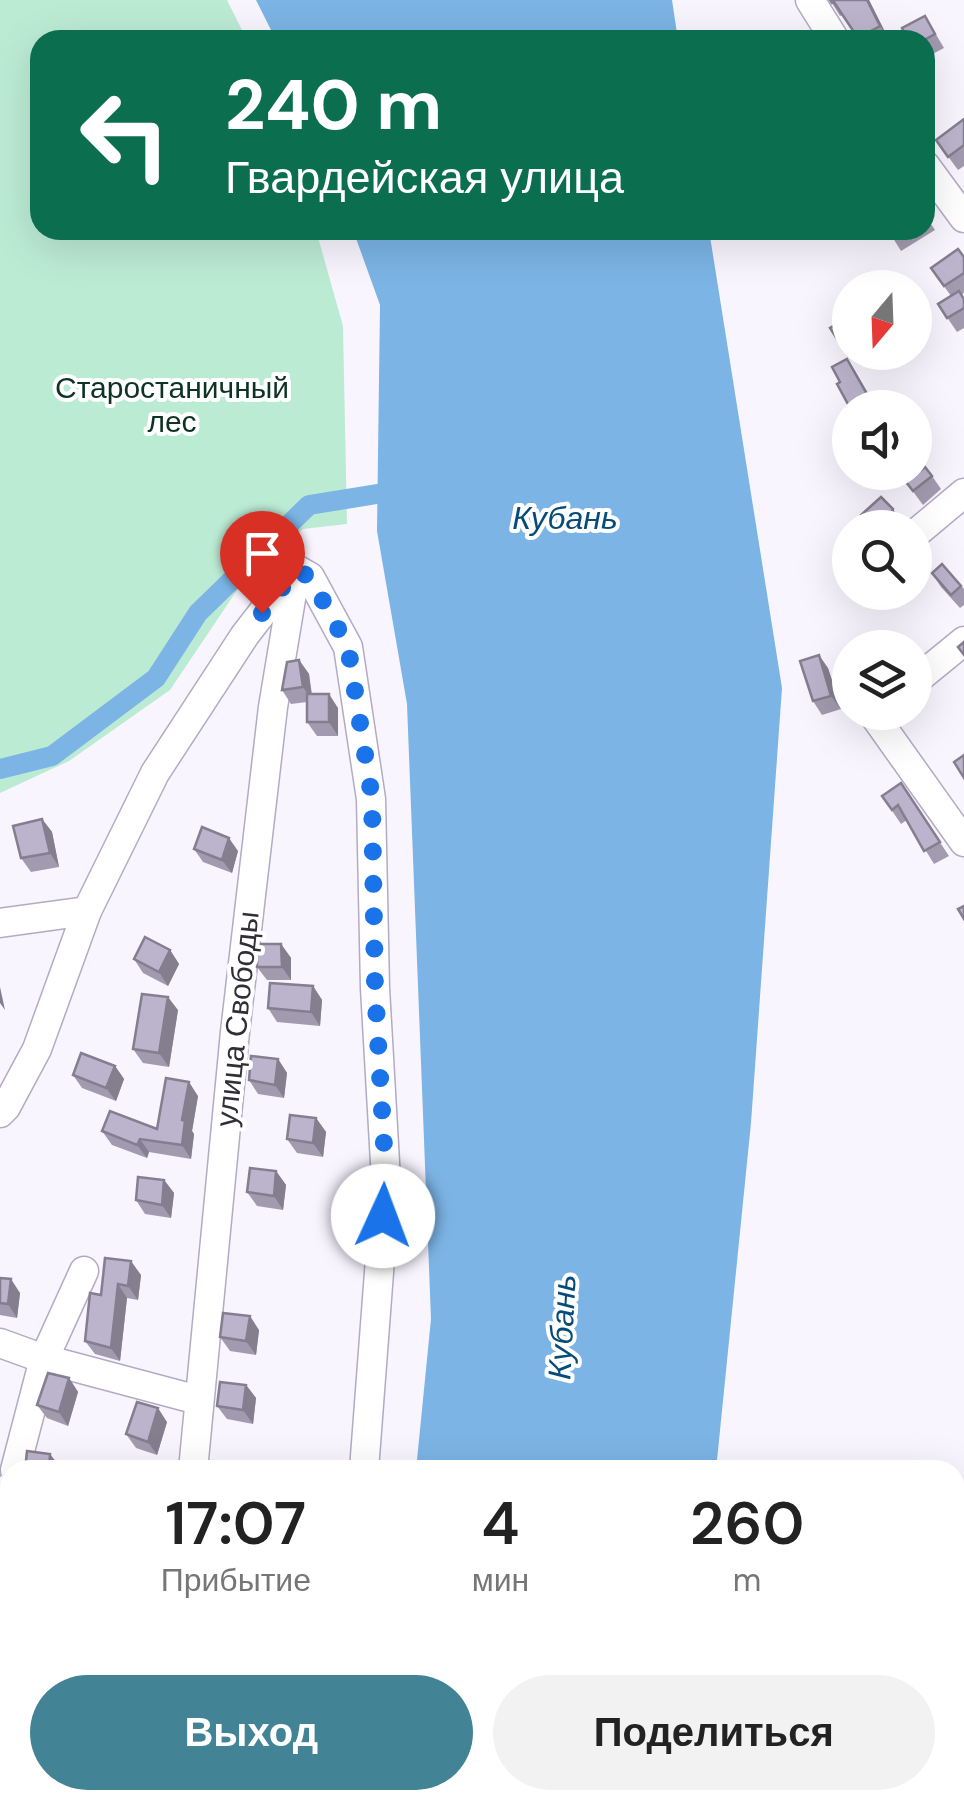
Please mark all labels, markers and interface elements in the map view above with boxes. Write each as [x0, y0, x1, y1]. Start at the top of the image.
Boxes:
text: 240 m [225, 60, 442, 151]
icon: left [60, 70, 190, 200]
text: Гвардейская улица [225, 148, 624, 207]
north arrow [832, 270, 932, 370]
map controls [832, 270, 932, 730]
park label: Старостаничный лес [55, 368, 289, 441]
button: sound [832, 390, 932, 490]
water label: Кубань [512, 497, 618, 539]
button: search [832, 510, 932, 610]
pin [220, 511, 305, 614]
icon: arrive [235, 526, 290, 581]
button: layers [832, 630, 932, 730]
street label: улица Свободы [206, 909, 268, 1129]
position arrow [331, 1164, 435, 1268]
water label: Кубань [538, 1273, 586, 1381]
text: 17:07 [165, 1484, 306, 1563]
text: 4 [481, 1484, 520, 1563]
text: 260 [690, 1484, 804, 1563]
text: Прибытие [161, 1559, 311, 1601]
text: мин [472, 1559, 529, 1601]
text: m [733, 1559, 761, 1601]
button: Выход [30, 1675, 473, 1790]
button: Поделиться [493, 1675, 935, 1790]

